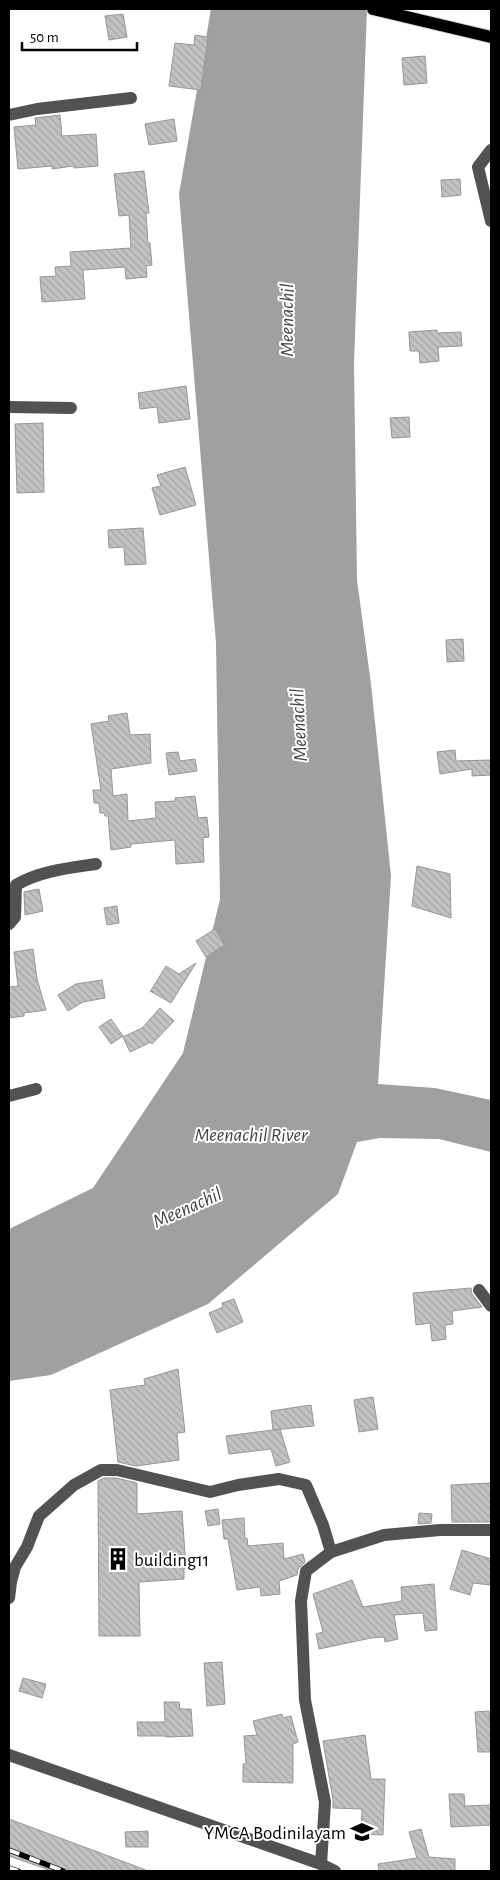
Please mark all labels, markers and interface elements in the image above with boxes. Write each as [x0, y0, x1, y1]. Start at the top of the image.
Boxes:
scale bar [22, 20, 138, 52]
text: 50 m [30, 30, 59, 45]
water label: Meenachil [277, 283, 297, 357]
water label: Meenachil [287, 688, 311, 762]
water label: Meenachil River [194, 1125, 308, 1145]
water label: Meenachil [150, 1184, 225, 1232]
building icon: building11 [105, 1546, 131, 1572]
place label: building11 [134, 1551, 209, 1570]
school or university icon: YMCA Bodinilayam [349, 1819, 375, 1845]
place label: YMCA Bodinilayam [204, 1824, 346, 1843]

